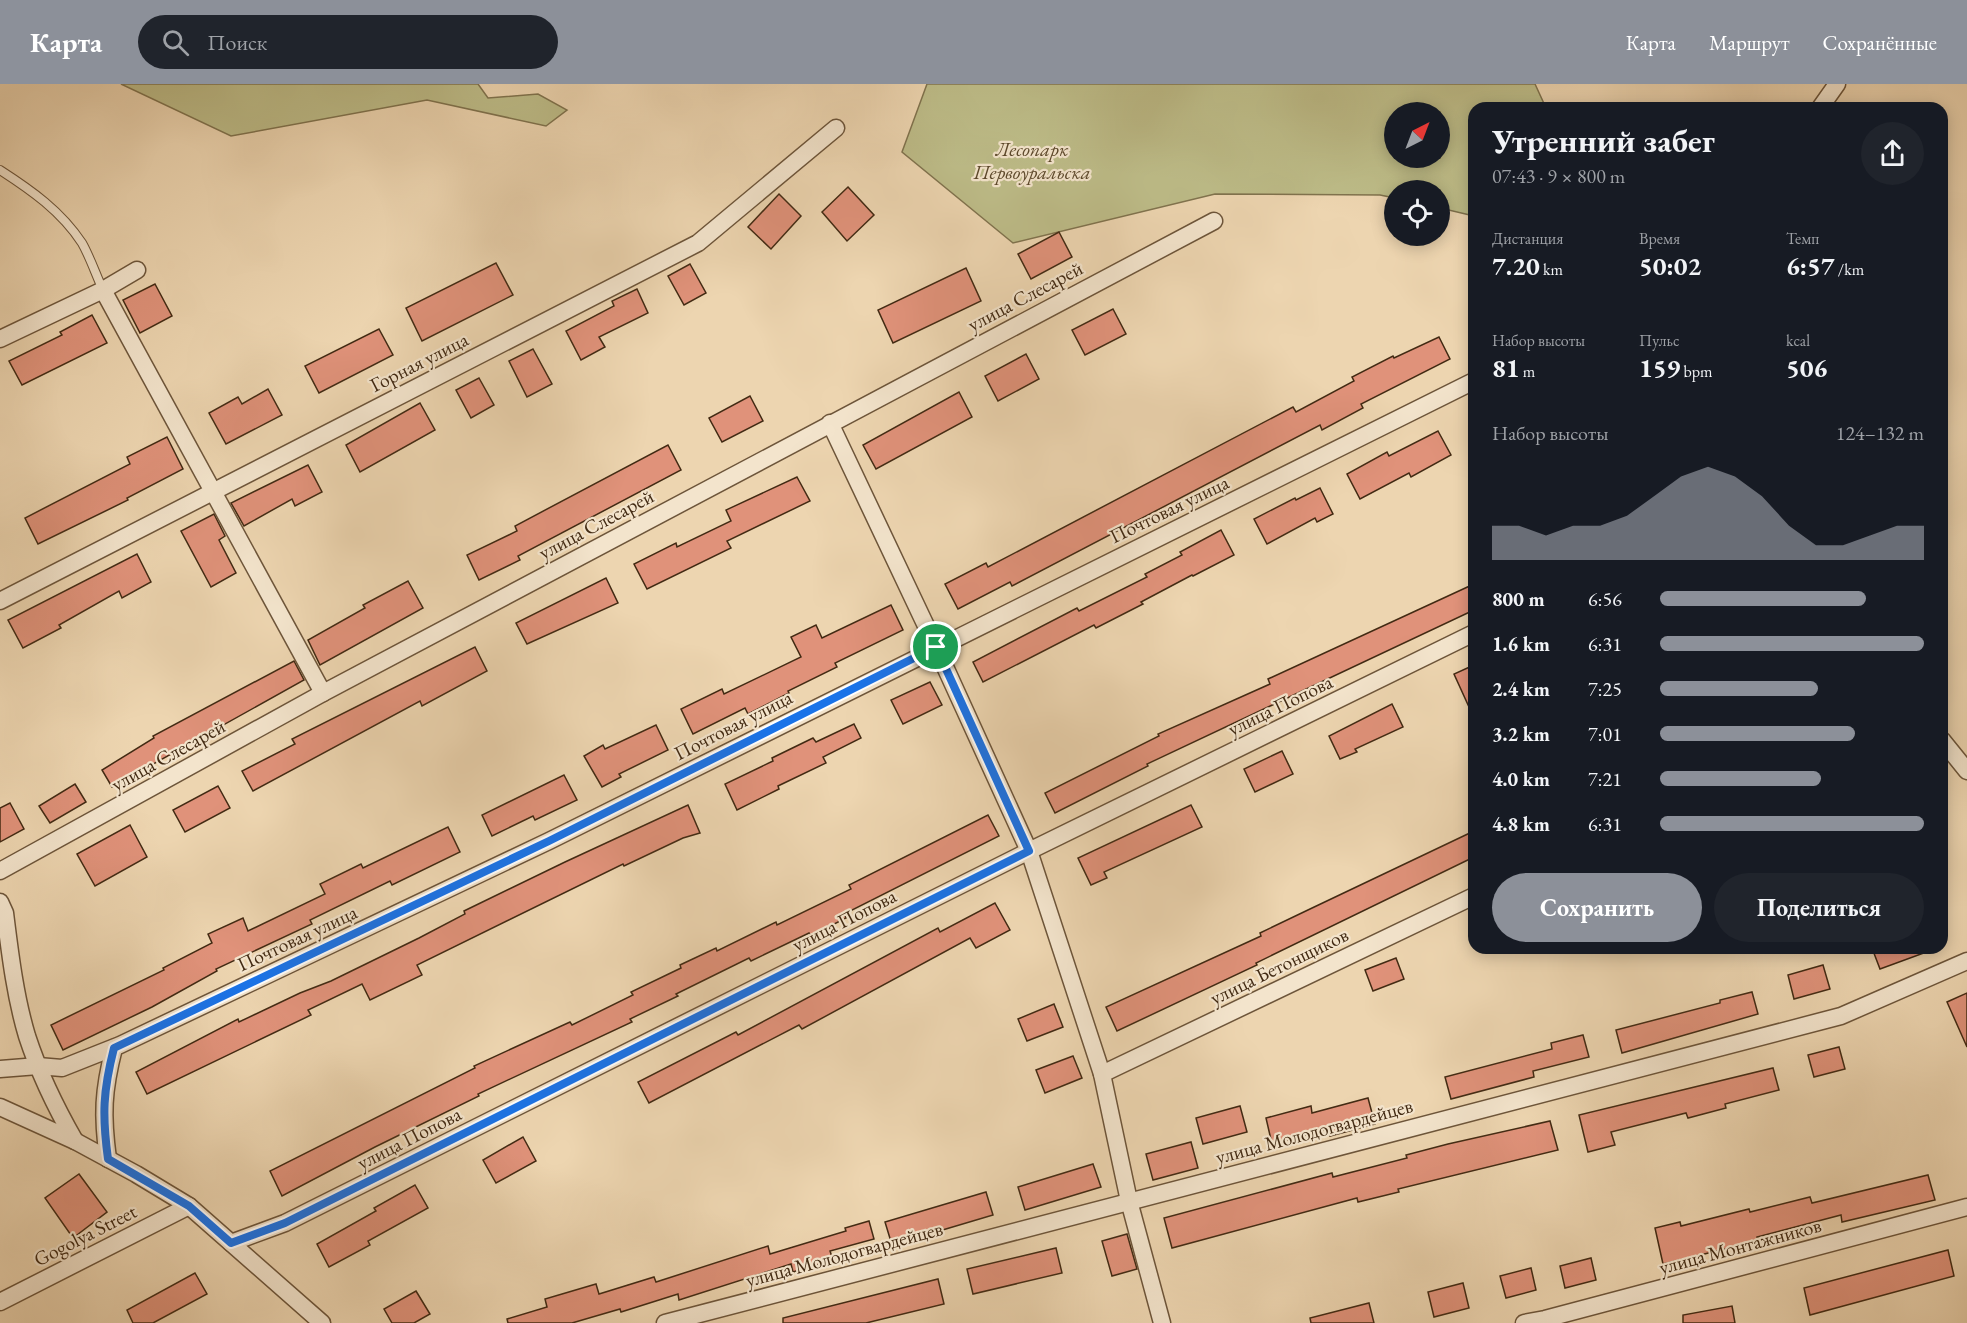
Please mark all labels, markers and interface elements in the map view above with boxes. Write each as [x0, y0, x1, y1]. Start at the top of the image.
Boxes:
search box [138, 15, 558, 69]
text: Карта [30, 24, 102, 60]
icon: search [159, 26, 192, 59]
text: Поиск [207, 28, 267, 57]
text: Карта [1626, 29, 1676, 56]
text: Маршрут [1709, 29, 1790, 56]
text: Сохранённые [1823, 29, 1937, 56]
north arrow [1384, 102, 1450, 168]
map controls [1384, 102, 1450, 246]
text: Утренний забег [1492, 119, 1715, 162]
button: share [1861, 122, 1924, 185]
park label: Лесопарк Первоуральска [973, 136, 1090, 185]
text: 07:43 · 9 × 800 m [1492, 163, 1625, 189]
button: locate [1384, 180, 1450, 246]
text: Дистанция [1492, 228, 1563, 249]
text: Время [1639, 228, 1680, 249]
text: Темп [1786, 228, 1819, 249]
text: 7.20 [1492, 249, 1540, 283]
text: 50:02 [1639, 249, 1701, 283]
text: 6:57 [1786, 249, 1835, 283]
street label: улица Слесарей [963, 255, 1087, 337]
text: km [1540, 259, 1563, 280]
text: /km [1835, 259, 1864, 280]
street label: Горная улица [365, 326, 473, 398]
text: Набор высоты [1492, 330, 1585, 351]
text: Пульс [1639, 330, 1680, 351]
text: kcal [1786, 330, 1810, 351]
text: 81 [1492, 351, 1520, 385]
text: 159 [1639, 351, 1680, 385]
text: 506 [1786, 351, 1827, 385]
text: m [1520, 361, 1535, 382]
text: bpm [1680, 361, 1712, 382]
text: Набор высоты [1492, 420, 1608, 446]
text: 124–132 m [1836, 420, 1924, 446]
street label: Почтовая улица [1105, 469, 1233, 549]
street label: улица Слесарей [534, 483, 658, 565]
text: 800 m [1492, 586, 1545, 612]
text: 6:56 [1588, 586, 1622, 612]
pin [910, 621, 961, 672]
icon: arrive [919, 630, 952, 663]
text: 1.6 km [1492, 631, 1550, 657]
text: 6:31 [1588, 631, 1622, 657]
street label: улица Попова [1223, 668, 1337, 742]
text: 2.4 km [1492, 676, 1550, 702]
text: 7:25 [1588, 676, 1622, 702]
street label: Почтовая улица [669, 684, 797, 766]
street label: улица Слесарей [106, 713, 230, 797]
text: 3.2 km [1492, 721, 1550, 747]
text: 7:01 [1588, 721, 1622, 747]
text: 4.0 km [1492, 766, 1550, 792]
text: 7:21 [1588, 766, 1622, 792]
text: 4.8 km [1492, 811, 1550, 837]
text: 6:31 [1588, 811, 1622, 837]
button: Сохранить [1492, 873, 1702, 942]
button: Поделиться [1714, 873, 1924, 942]
street label: улица Попова [787, 883, 901, 957]
street label: Почтовая улица [233, 899, 361, 977]
street label: улица Бетонщиков [1206, 921, 1352, 1011]
street label: улица Молодогвардейцев [1213, 1092, 1415, 1170]
street label: улица Попова [352, 1101, 466, 1175]
street label: Gogolya Street [29, 1198, 141, 1272]
street label: улица Монтажников [1656, 1212, 1824, 1280]
street label: улица Молодогвардейцев [743, 1215, 945, 1293]

